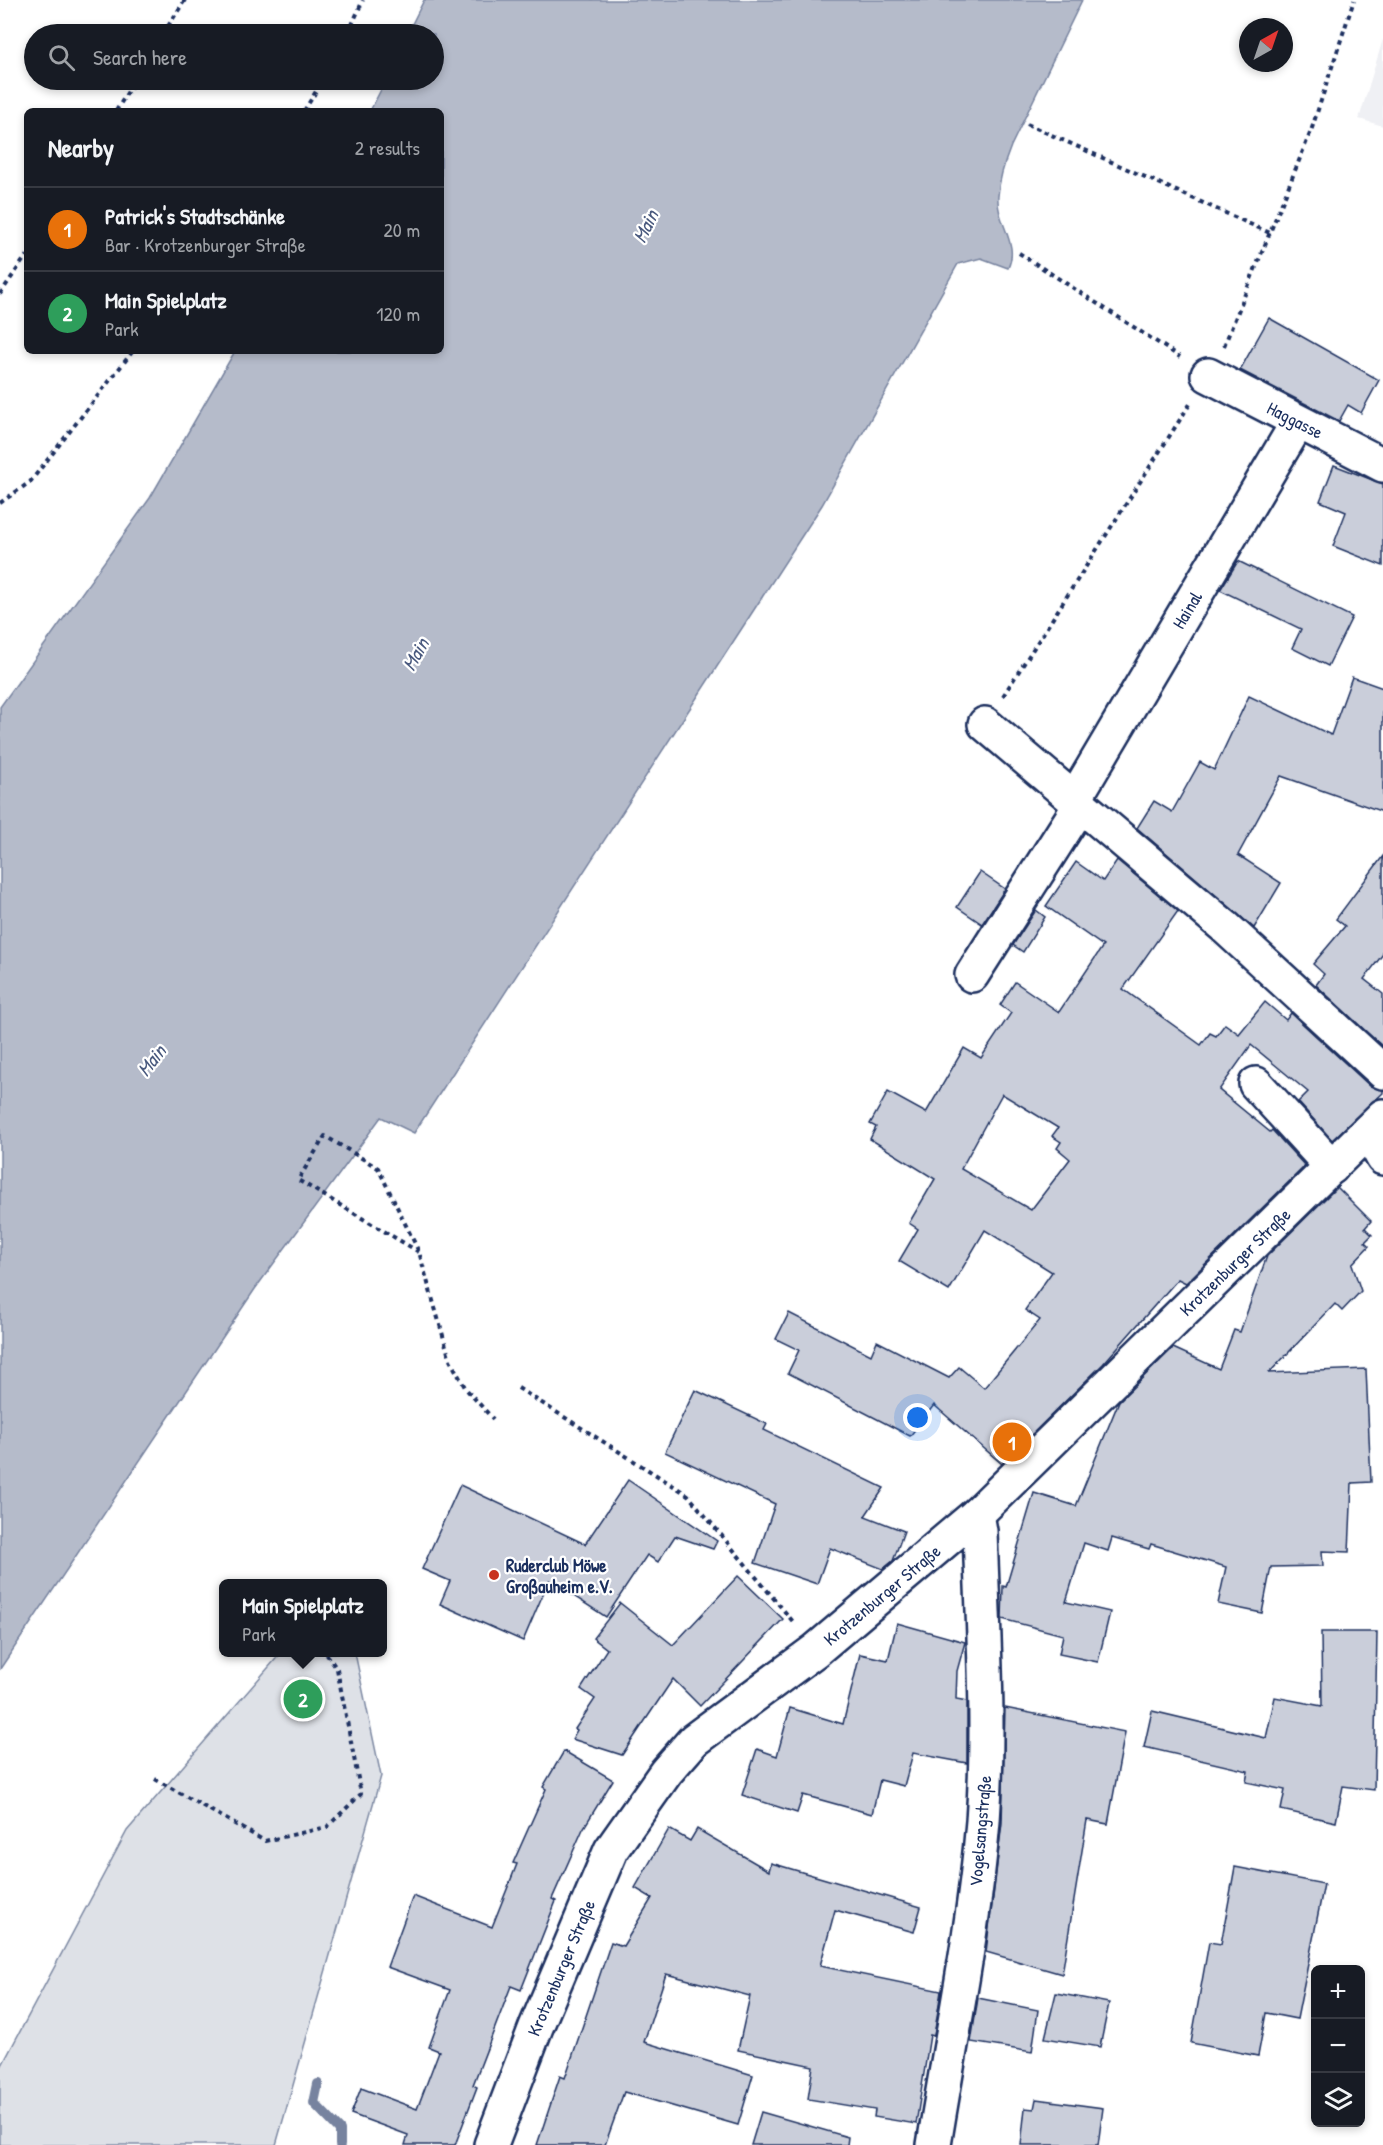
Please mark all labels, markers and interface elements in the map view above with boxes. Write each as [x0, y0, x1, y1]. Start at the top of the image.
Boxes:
north arrow [1239, 18, 1293, 72]
search box [24, 24, 444, 90]
icon: search [45, 41, 78, 74]
text: Search here [93, 42, 187, 72]
text: Nearby [48, 130, 114, 165]
text: 2 results [355, 134, 420, 161]
text: Patrick's Stadtschänke [105, 201, 285, 231]
water label: Main [626, 203, 665, 247]
text: 1 [64, 216, 71, 243]
text: 20 m [383, 216, 420, 243]
text: Bar · Krotzenburger Straße [105, 231, 306, 258]
text: Main Spielplatz [105, 285, 227, 315]
text: 2 [63, 300, 72, 327]
text: 120 m [376, 300, 420, 327]
text: Park [105, 315, 138, 342]
street label: Haggasse [1263, 395, 1327, 445]
street label: Hainal [1166, 586, 1208, 633]
water label: Main [395, 631, 436, 675]
water label: Main [130, 1037, 173, 1081]
street label: Krotzenburger Straße [1174, 1202, 1296, 1322]
your location [903, 1403, 932, 1432]
pin: 1 [992, 1420, 1032, 1464]
street label: Krotzenburger Straße [818, 1539, 946, 1651]
place label: Ruderclub Möwe Großauheim e.V. [506, 1553, 613, 1600]
marker: Ruderclub Möwe Großauheim e.V. [487, 1568, 501, 1582]
popup [219, 1579, 387, 1657]
text: Main Spielplatz [242, 1590, 364, 1620]
text: Park [242, 1620, 276, 1647]
pin: 2 [284, 1676, 322, 1722]
street label: Vogelsangstraße [963, 1774, 997, 1888]
street label: Krotzenburger Straße [521, 1896, 601, 2040]
map controls [1311, 1965, 1365, 2127]
button: + [1311, 1965, 1365, 2019]
button: − [1311, 2019, 1365, 2073]
button: layers [1311, 2073, 1365, 2127]

